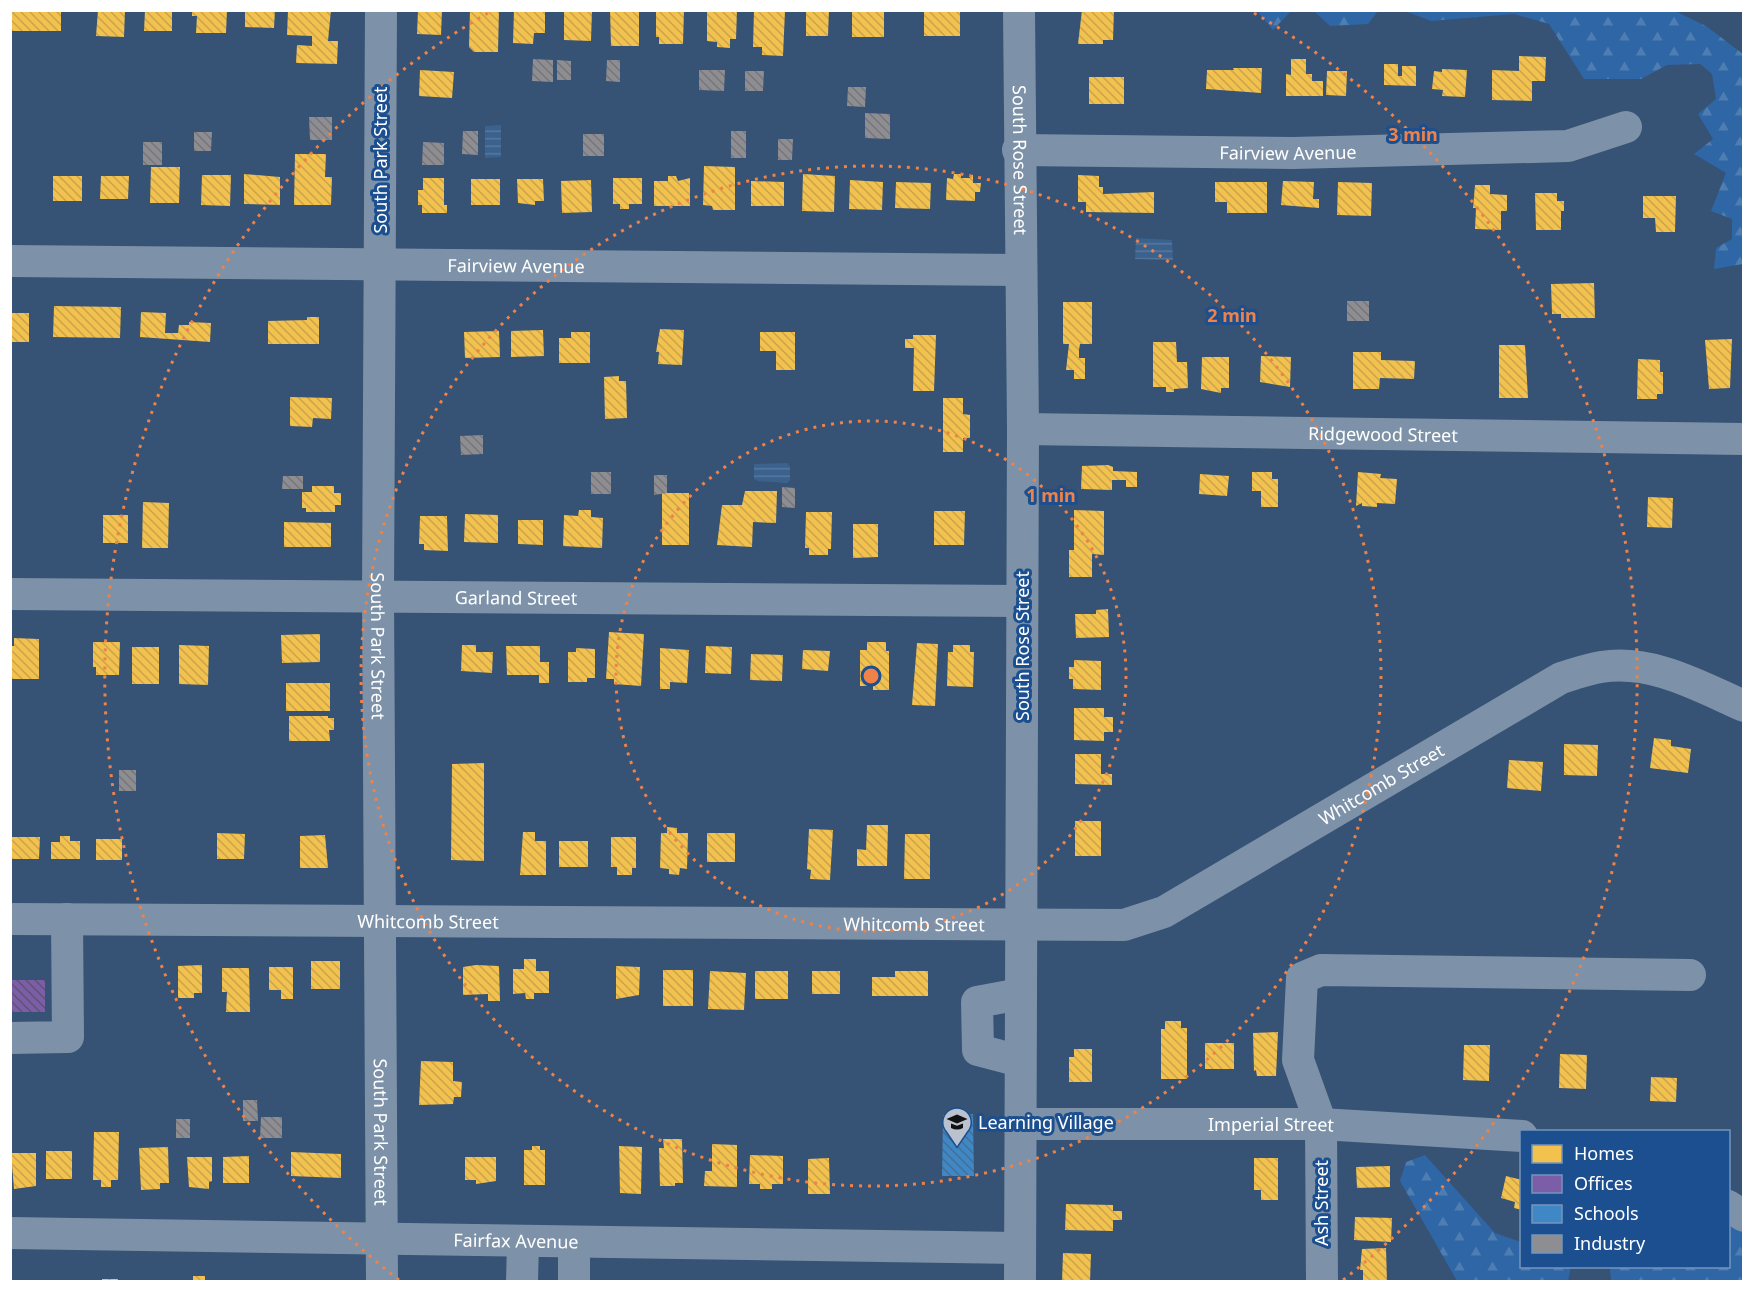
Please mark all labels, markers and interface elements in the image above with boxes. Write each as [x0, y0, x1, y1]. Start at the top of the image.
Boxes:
street label: South Rose Street [1008, 85, 1033, 236]
street label: South Park Street [368, 86, 392, 234]
text: 3 min [1388, 122, 1438, 146]
street label: Fairview Avenue [1219, 139, 1357, 165]
street label: Fairview Avenue [447, 253, 585, 278]
text: 2 min [1207, 303, 1257, 327]
street label: Ridgewood Street [1308, 421, 1459, 447]
text: 1 min [1026, 483, 1076, 507]
street label: South Rose Street [1010, 571, 1034, 721]
street label: South Park Street [366, 572, 391, 720]
street label: Garland Street [455, 585, 578, 610]
centre of rings [861, 666, 881, 686]
street label: Whitcomb Street [1314, 738, 1448, 830]
street label: Whitcomb Street [357, 909, 499, 934]
street label: Whitcomb Street [843, 911, 985, 936]
street label: South Park Street [369, 1058, 394, 1206]
school or university icon: Learning Village [941, 1106, 973, 1148]
place label: Learning Village [978, 1110, 1114, 1134]
street label: Imperial Street [1208, 1112, 1335, 1137]
legend [1520, 1130, 1730, 1268]
text: Homes [1574, 1141, 1634, 1165]
street label: Ash Street [1309, 1159, 1333, 1246]
text: Offices [1574, 1171, 1633, 1195]
text: Schools [1574, 1201, 1639, 1225]
street label: Fairfax Avenue [453, 1228, 579, 1253]
text: Industry [1574, 1231, 1646, 1255]

